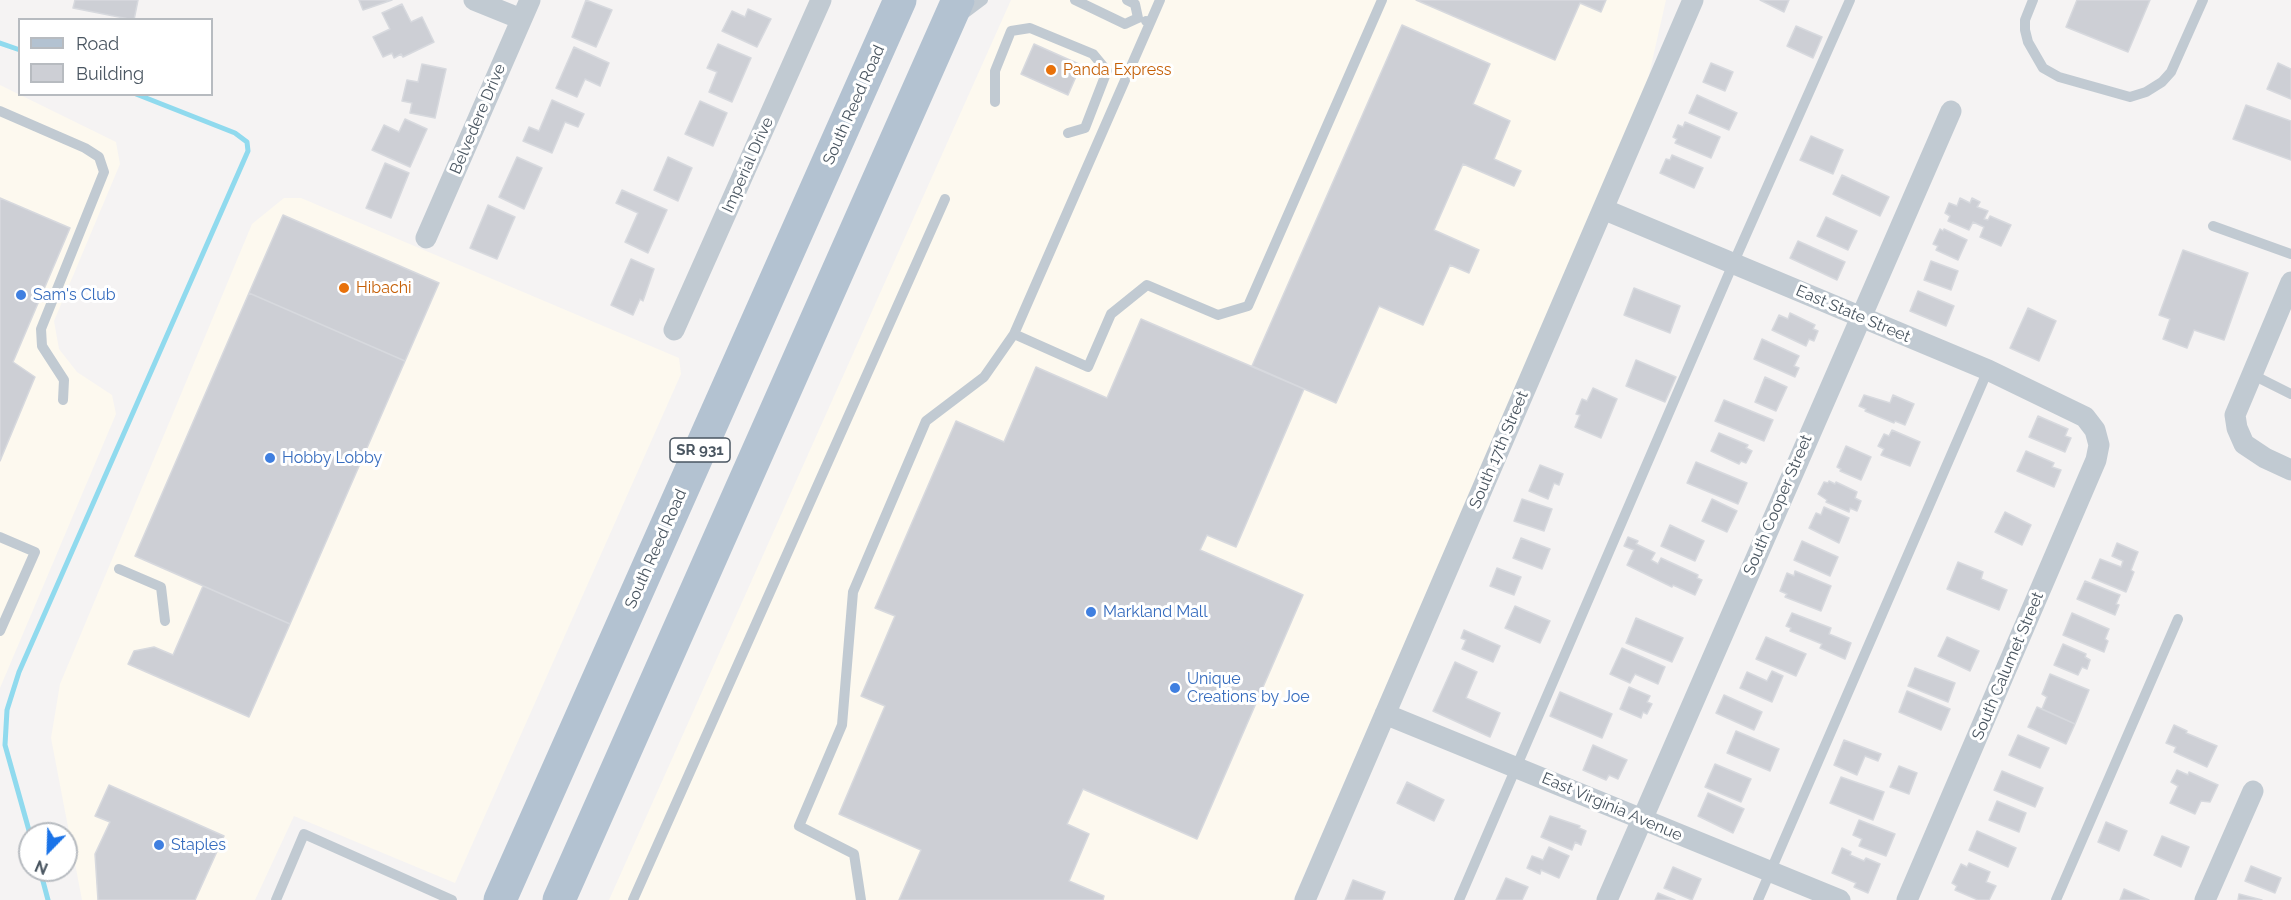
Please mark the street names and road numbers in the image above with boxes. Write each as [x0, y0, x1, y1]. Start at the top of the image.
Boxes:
street label: South Reed Road [819, 42, 889, 168]
street label: Belvedere Drive [446, 61, 510, 177]
street label: Imperial Drive [718, 114, 778, 216]
street label: East State Street [1793, 281, 1913, 347]
street label: South 17th Street [1466, 388, 1532, 512]
street label: South Cooper Street [1740, 432, 1816, 578]
road number: SR 931 [670, 438, 730, 462]
street label: South Reed Road [621, 486, 691, 612]
street label: South Calumet Street [1968, 589, 2048, 743]
street label: East Virginia Avenue [1539, 769, 1685, 845]

